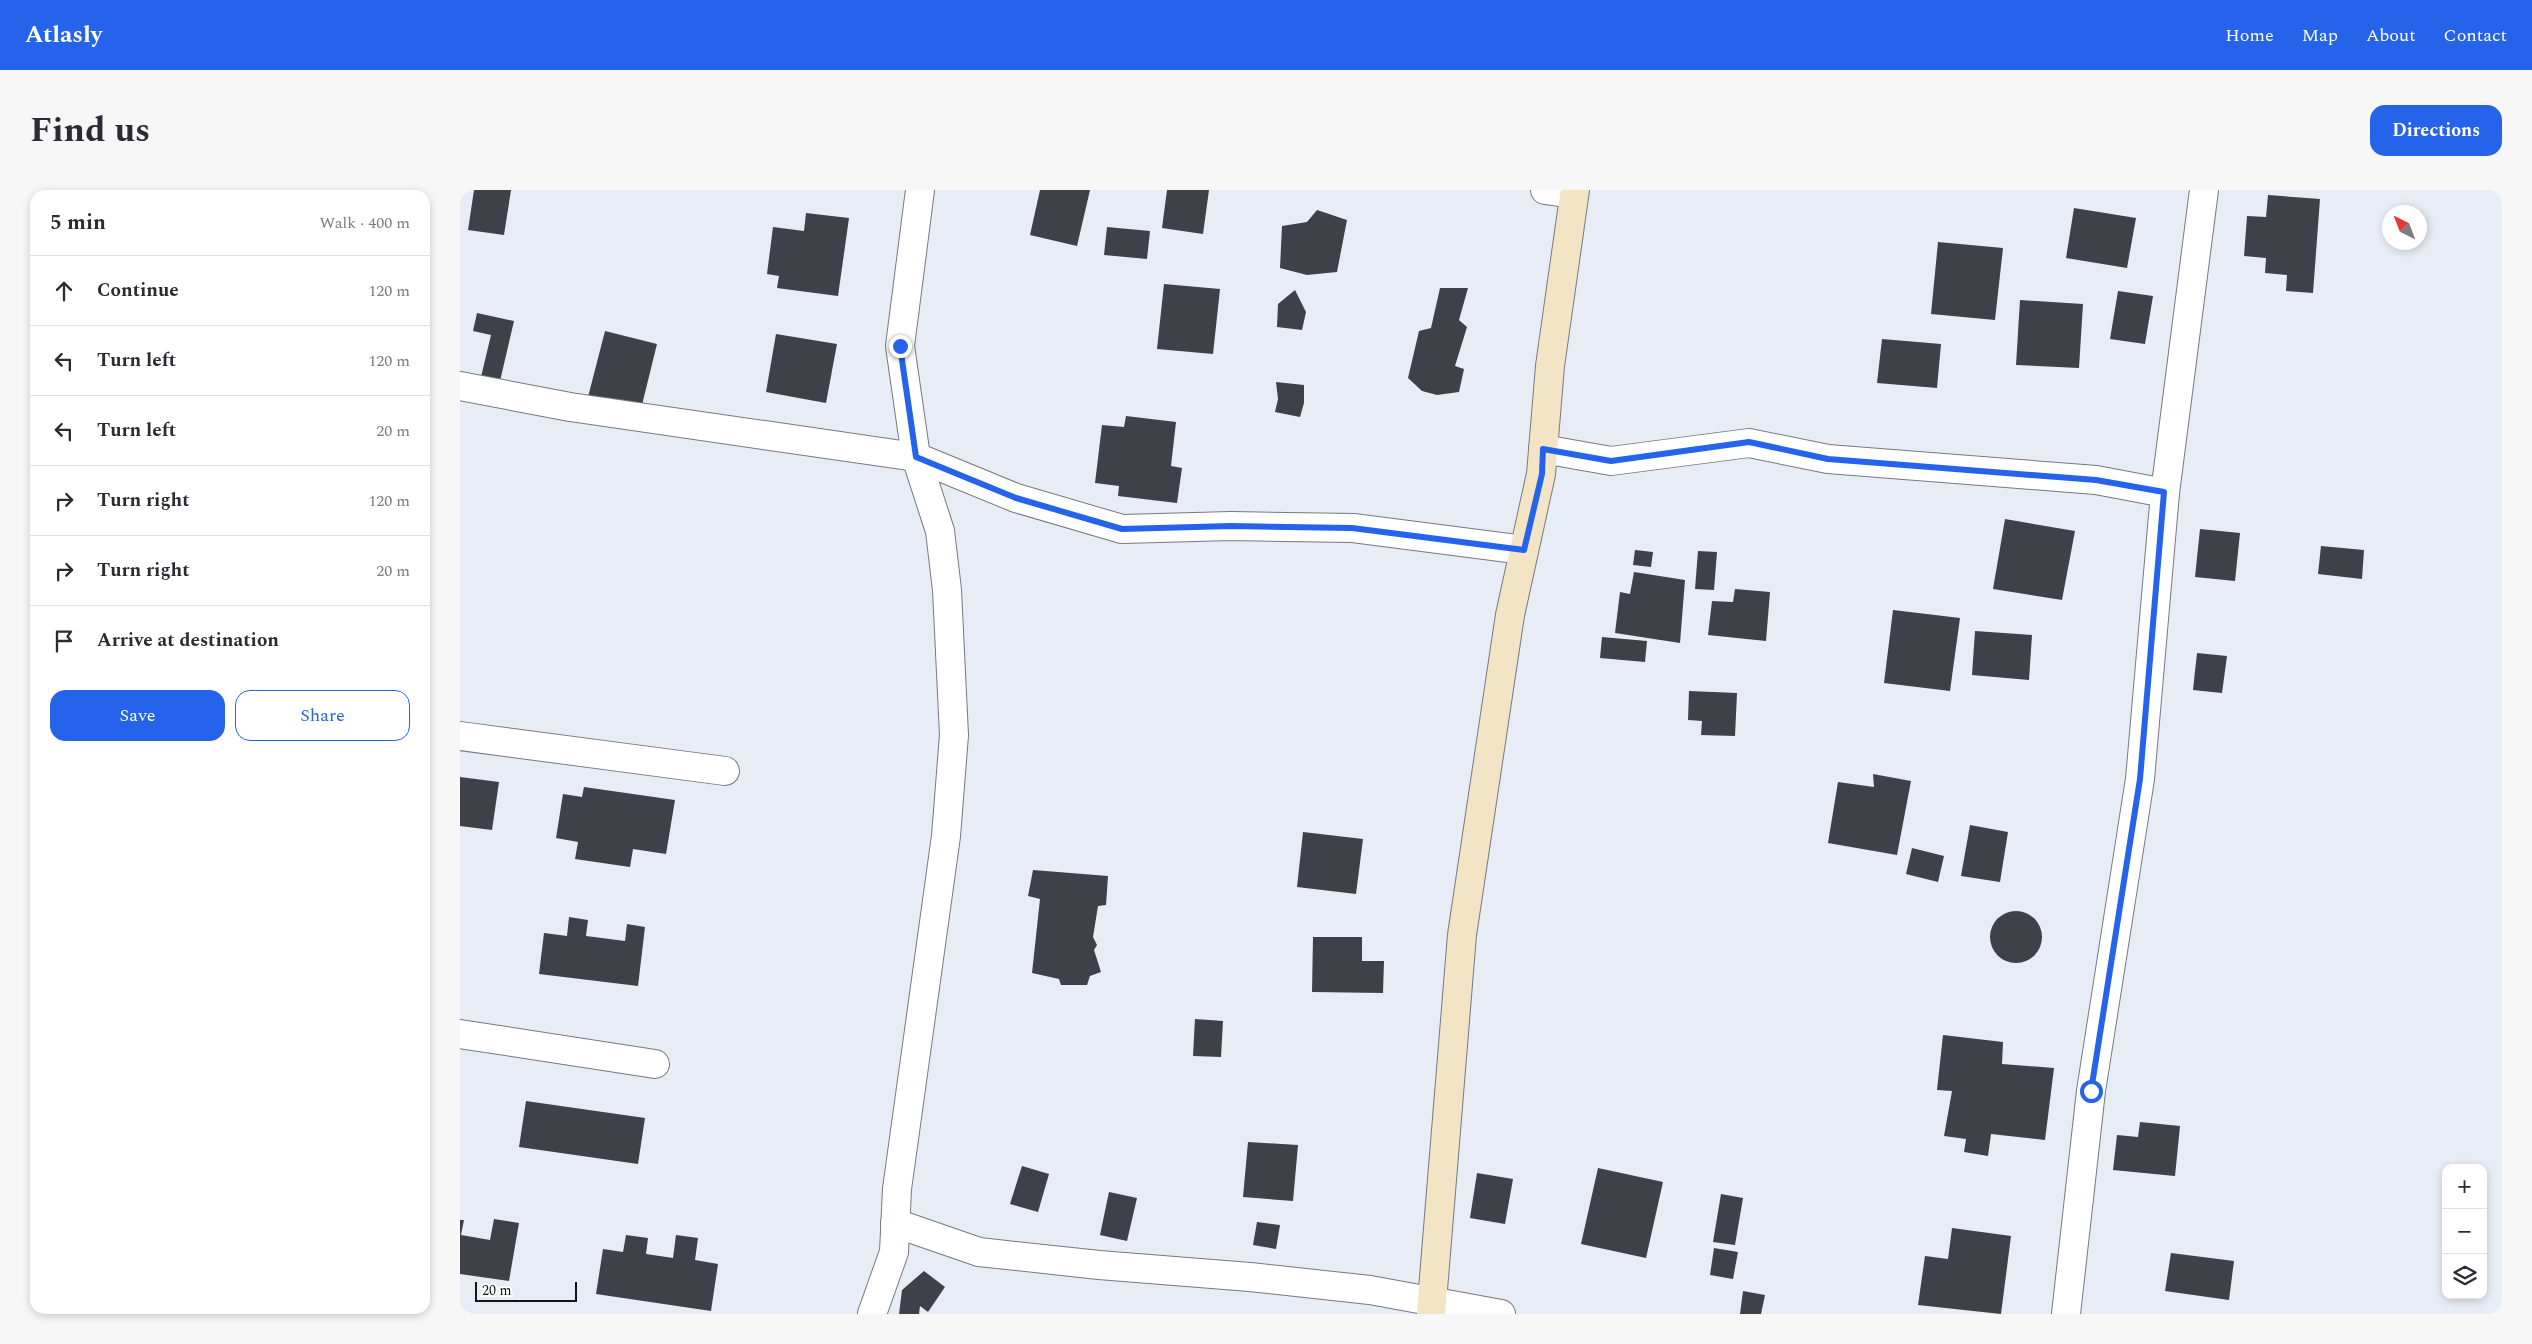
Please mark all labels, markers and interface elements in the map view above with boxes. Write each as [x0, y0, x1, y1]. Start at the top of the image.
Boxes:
text: Atlasly [25, 17, 102, 53]
text: Home [2225, 22, 2274, 49]
text: Map [2302, 22, 2338, 49]
text: About [2366, 22, 2416, 49]
text: Contact [2444, 22, 2507, 49]
text: Find us [30, 104, 150, 157]
button: Directions [2370, 105, 2502, 156]
north arrow [2382, 205, 2427, 250]
text: 5 min [50, 207, 106, 239]
text: Walk · 400 m [319, 211, 410, 235]
text: Continue [97, 276, 179, 305]
icon: ahead [50, 277, 78, 305]
text: 120 m [368, 279, 410, 303]
route end [889, 335, 912, 358]
text: Turn left [97, 346, 176, 375]
icon: left [50, 347, 78, 375]
text: 120 m [368, 349, 410, 373]
text: Turn left [97, 416, 176, 445]
icon: left [50, 417, 78, 445]
text: 20 m [376, 419, 410, 443]
text: Turn right [97, 486, 190, 515]
icon: right [50, 487, 78, 515]
text: 120 m [368, 489, 410, 513]
text: Turn right [97, 556, 190, 585]
icon: right [50, 557, 78, 585]
text: 20 m [376, 559, 410, 583]
text: Arrive at destination [97, 626, 279, 655]
icon: arrive [50, 627, 78, 655]
button: Save [50, 690, 225, 741]
button: Share [235, 690, 410, 741]
route start [2080, 1080, 2103, 1103]
map controls [2442, 1164, 2487, 1299]
button: + [2442, 1164, 2487, 1209]
button: − [2442, 1209, 2487, 1254]
button: layers [2442, 1254, 2487, 1299]
scale bar [475, 1279, 578, 1302]
text: 20 m [482, 1280, 512, 1301]

